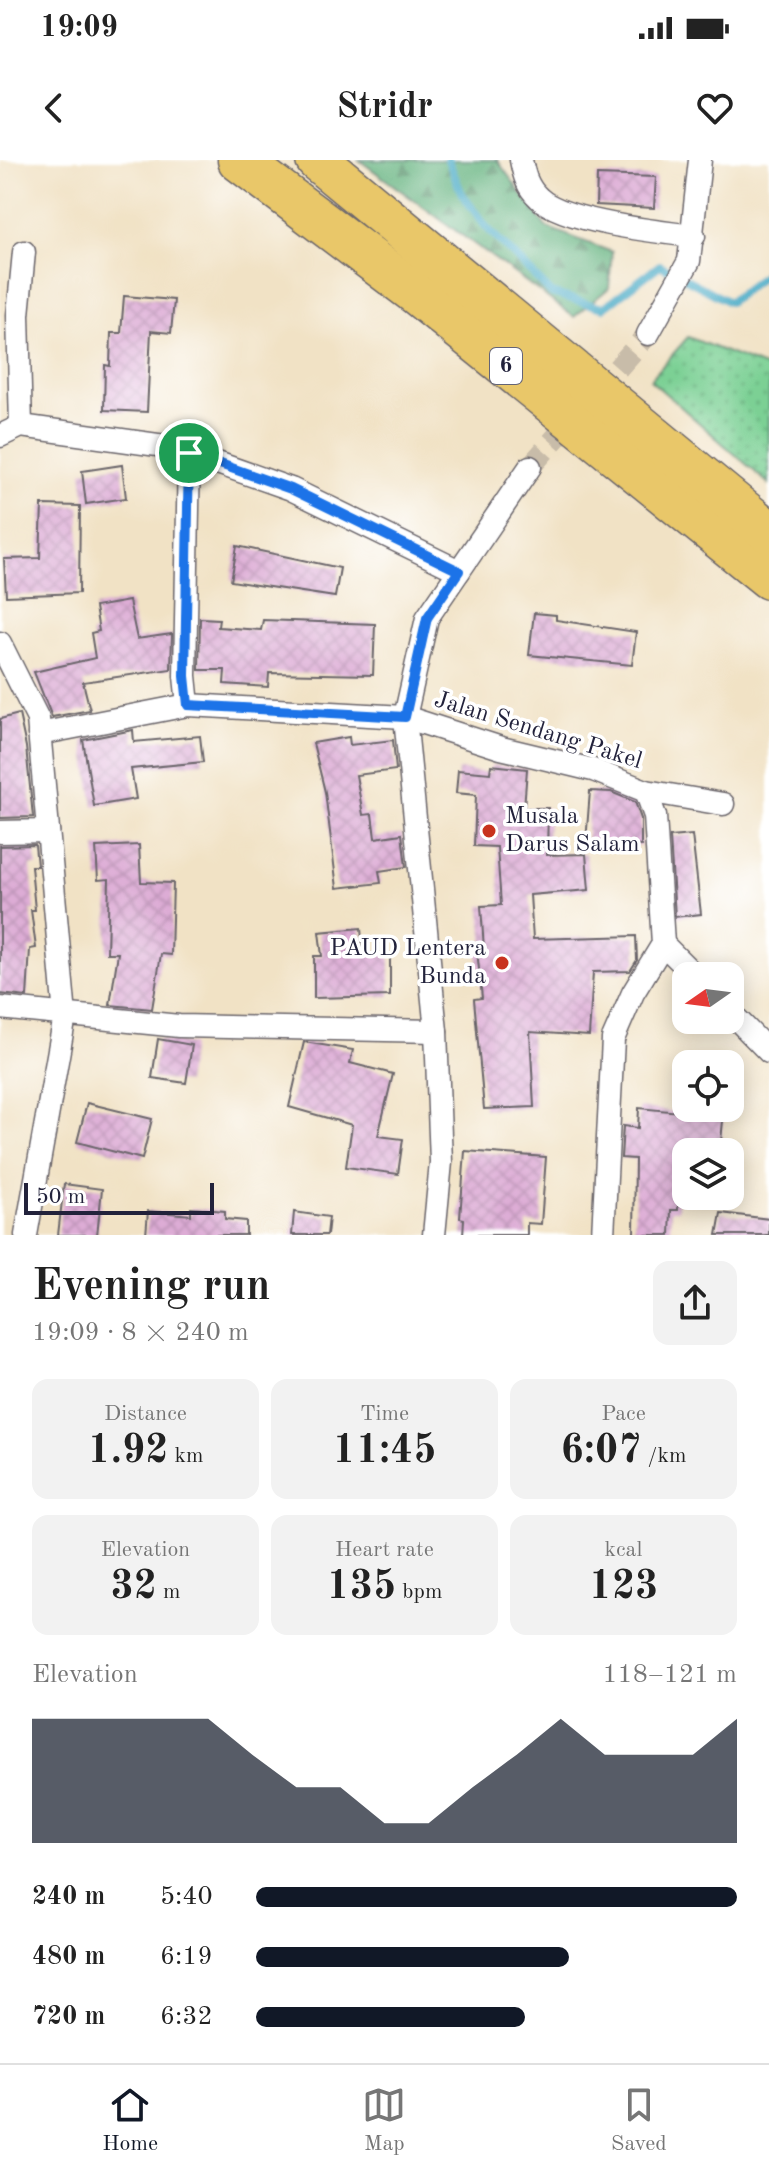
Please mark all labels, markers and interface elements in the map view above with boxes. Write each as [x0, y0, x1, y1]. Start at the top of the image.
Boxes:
text: 19:09 [40, 13, 118, 43]
icon: back [32, 86, 76, 130]
icon: heart [693, 86, 737, 130]
text: Stridr [336, 90, 433, 126]
road number: 6 [490, 348, 522, 384]
pin [155, 419, 223, 487]
icon: arrive [167, 431, 211, 475]
street label: Jalan Sendang Pakel [431, 688, 645, 774]
place label: Musala Darus Salam [505, 805, 640, 857]
marker: Musala Darus Salam [480, 822, 498, 840]
place label: PAUD Lentera Bunda [330, 937, 486, 989]
marker: PAUD Lentera Bunda [493, 954, 511, 972]
north arrow [672, 962, 744, 1034]
map controls [672, 962, 744, 1210]
button: locate [672, 1050, 744, 1122]
button: layers [672, 1138, 744, 1210]
scale bar [24, 1179, 214, 1215]
text: 50 m [36, 1186, 85, 1208]
button: share [653, 1261, 737, 1345]
text: Evening run [32, 1265, 270, 1309]
text: 19:09 · 8 × 240 m [32, 1320, 249, 1346]
text: Distance [104, 1403, 187, 1425]
text: Time [360, 1403, 409, 1425]
text: Pace [601, 1403, 646, 1425]
text: 1.92 [88, 1432, 168, 1472]
text: 11:45 [333, 1432, 437, 1472]
text: 6:07 [561, 1432, 641, 1472]
text: km [168, 1445, 203, 1467]
text: /km [641, 1445, 686, 1467]
text: Elevation [101, 1539, 190, 1561]
text: Heart rate [335, 1539, 434, 1561]
text: kcal [605, 1539, 642, 1561]
text: 32 [110, 1568, 157, 1608]
text: 135 [327, 1568, 396, 1608]
text: 123 [589, 1568, 658, 1608]
text: m [157, 1581, 181, 1603]
text: bpm [396, 1581, 442, 1603]
text: Elevation [32, 1662, 138, 1688]
text: 118–121 m [602, 1662, 737, 1688]
text: 240 m [32, 1884, 105, 1910]
text: 5:40 [160, 1884, 213, 1910]
text: 480 m [32, 1944, 105, 1970]
text: 6:19 [160, 1944, 213, 1970]
text: 720 m [32, 2004, 105, 2030]
text: 6:32 [160, 2004, 213, 2030]
tab: Home [102, 2083, 158, 2158]
tab: Map [362, 2083, 406, 2158]
tab: Saved [611, 2083, 667, 2158]

